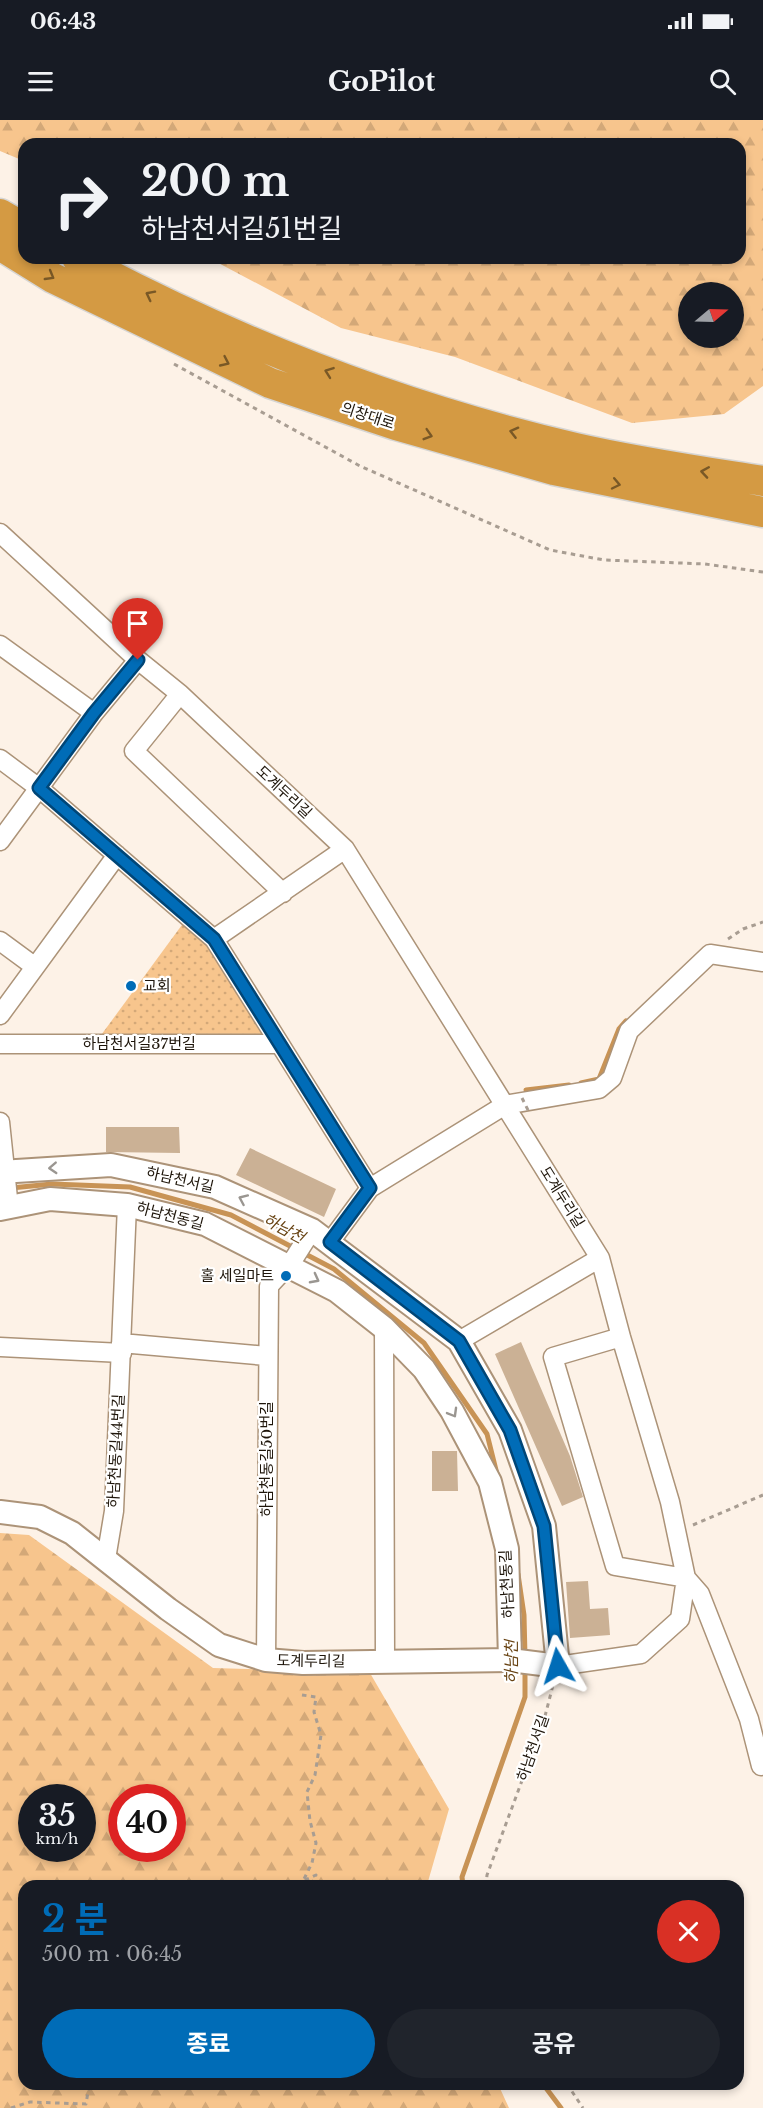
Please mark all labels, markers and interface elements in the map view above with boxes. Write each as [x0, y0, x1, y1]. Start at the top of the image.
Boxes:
text: 06:43 [30, 8, 96, 35]
icon: menu [24, 65, 57, 98]
text: GoPilot [328, 65, 435, 98]
icon: search [706, 65, 739, 98]
text: 200 m [141, 155, 289, 207]
icon: right [42, 162, 120, 240]
text: 하남천서길51번길 [141, 212, 342, 245]
one-way arrow [44, 269, 54, 280]
north arrow [678, 282, 744, 348]
map controls [678, 282, 744, 348]
one-way arrow [146, 291, 156, 302]
one-way arrow [218, 355, 229, 367]
one-way arrow [324, 367, 335, 379]
street label: 의창대로 [339, 398, 397, 433]
one-way arrow [510, 427, 520, 440]
one-way arrow [422, 428, 433, 440]
one-way arrow [701, 466, 711, 479]
one-way arrow [611, 477, 621, 490]
pin [112, 598, 163, 660]
icon: arrive [121, 607, 154, 640]
street label: 도계두리길 [253, 761, 316, 822]
place label: 교회 [143, 976, 171, 995]
marker: 교회 [124, 979, 138, 993]
street label: 하남천서길37번길 [82, 1034, 196, 1053]
one-way arrow [48, 1162, 57, 1175]
street label: 하남천서길 [144, 1162, 216, 1197]
street label: 도계두리길 [536, 1162, 589, 1231]
one-way arrow [238, 1194, 249, 1206]
street label: 하남천동길 [134, 1197, 206, 1234]
water label: 하남천 [260, 1209, 310, 1248]
place label: 홀 세일마트 [201, 1266, 274, 1285]
marker: 홀 세일마트 [279, 1269, 293, 1283]
one-way arrow [309, 1272, 319, 1283]
street label: 하남천동길44번길 [103, 1393, 128, 1508]
street label: 하남천동길50번길 [257, 1401, 276, 1517]
one-way arrow [446, 1407, 457, 1417]
street label: 하남천동길 [495, 1549, 518, 1619]
position arrow [526, 1634, 590, 1698]
water label: 하남천 [501, 1638, 521, 1684]
street label: 도계두리길 [276, 1650, 346, 1671]
street label: 하남천서길 [512, 1712, 553, 1784]
speed limit sign: 40 [108, 1784, 186, 1862]
text: 35 [39, 1797, 75, 1834]
text: km/h [36, 1829, 78, 1848]
text: 2 분 [42, 1897, 108, 1942]
button: close [657, 1900, 720, 1963]
text: 500 m · 06:45 [42, 1942, 182, 1966]
button: 종료 [42, 2009, 375, 2078]
button: 공유 [387, 2009, 720, 2078]

